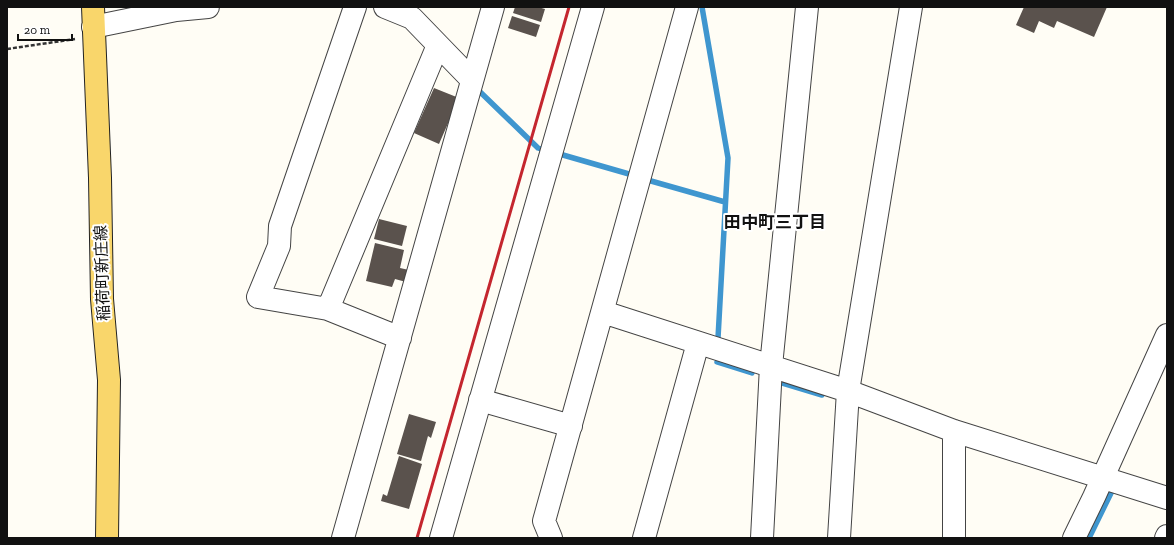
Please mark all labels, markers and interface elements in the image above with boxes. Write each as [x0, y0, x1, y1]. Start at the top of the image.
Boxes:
scale bar [18, 16, 72, 42]
text: 20 m [24, 23, 51, 37]
district label: 田中町三丁目 [724, 212, 826, 232]
street label: 稲荷町新庄線 [91, 225, 113, 321]

